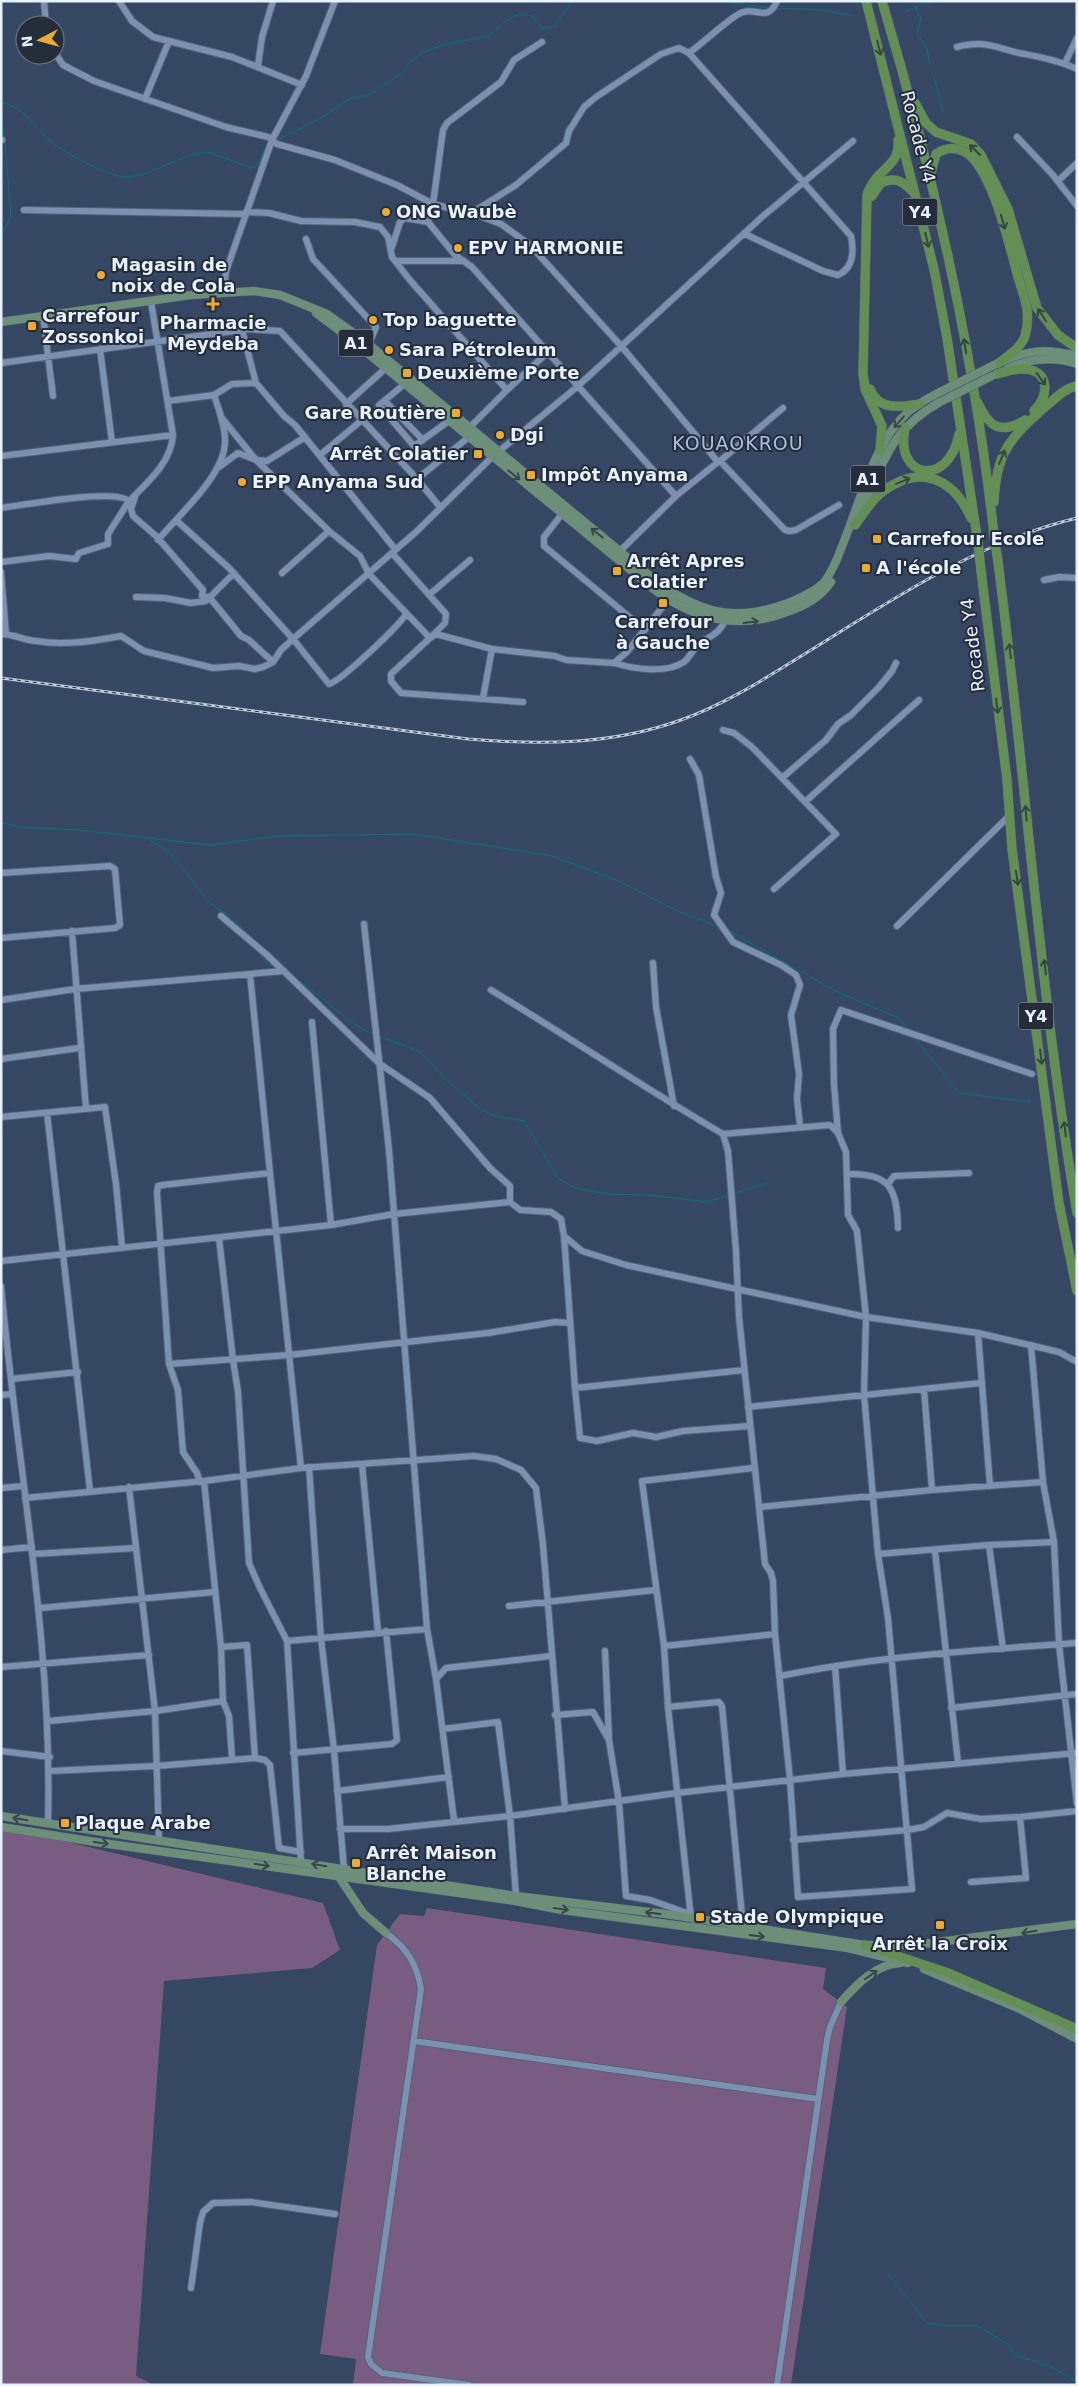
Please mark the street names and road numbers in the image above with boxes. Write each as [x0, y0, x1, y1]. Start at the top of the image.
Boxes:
street label: Rocade Y4 [897, 89, 940, 185]
road number: Y4 [902, 198, 938, 226]
road number: A1 [338, 329, 374, 356]
road number: A1 [850, 466, 886, 492]
street label: Rocade Y4 [956, 597, 989, 693]
road number: Y4 [1018, 1002, 1054, 1030]

